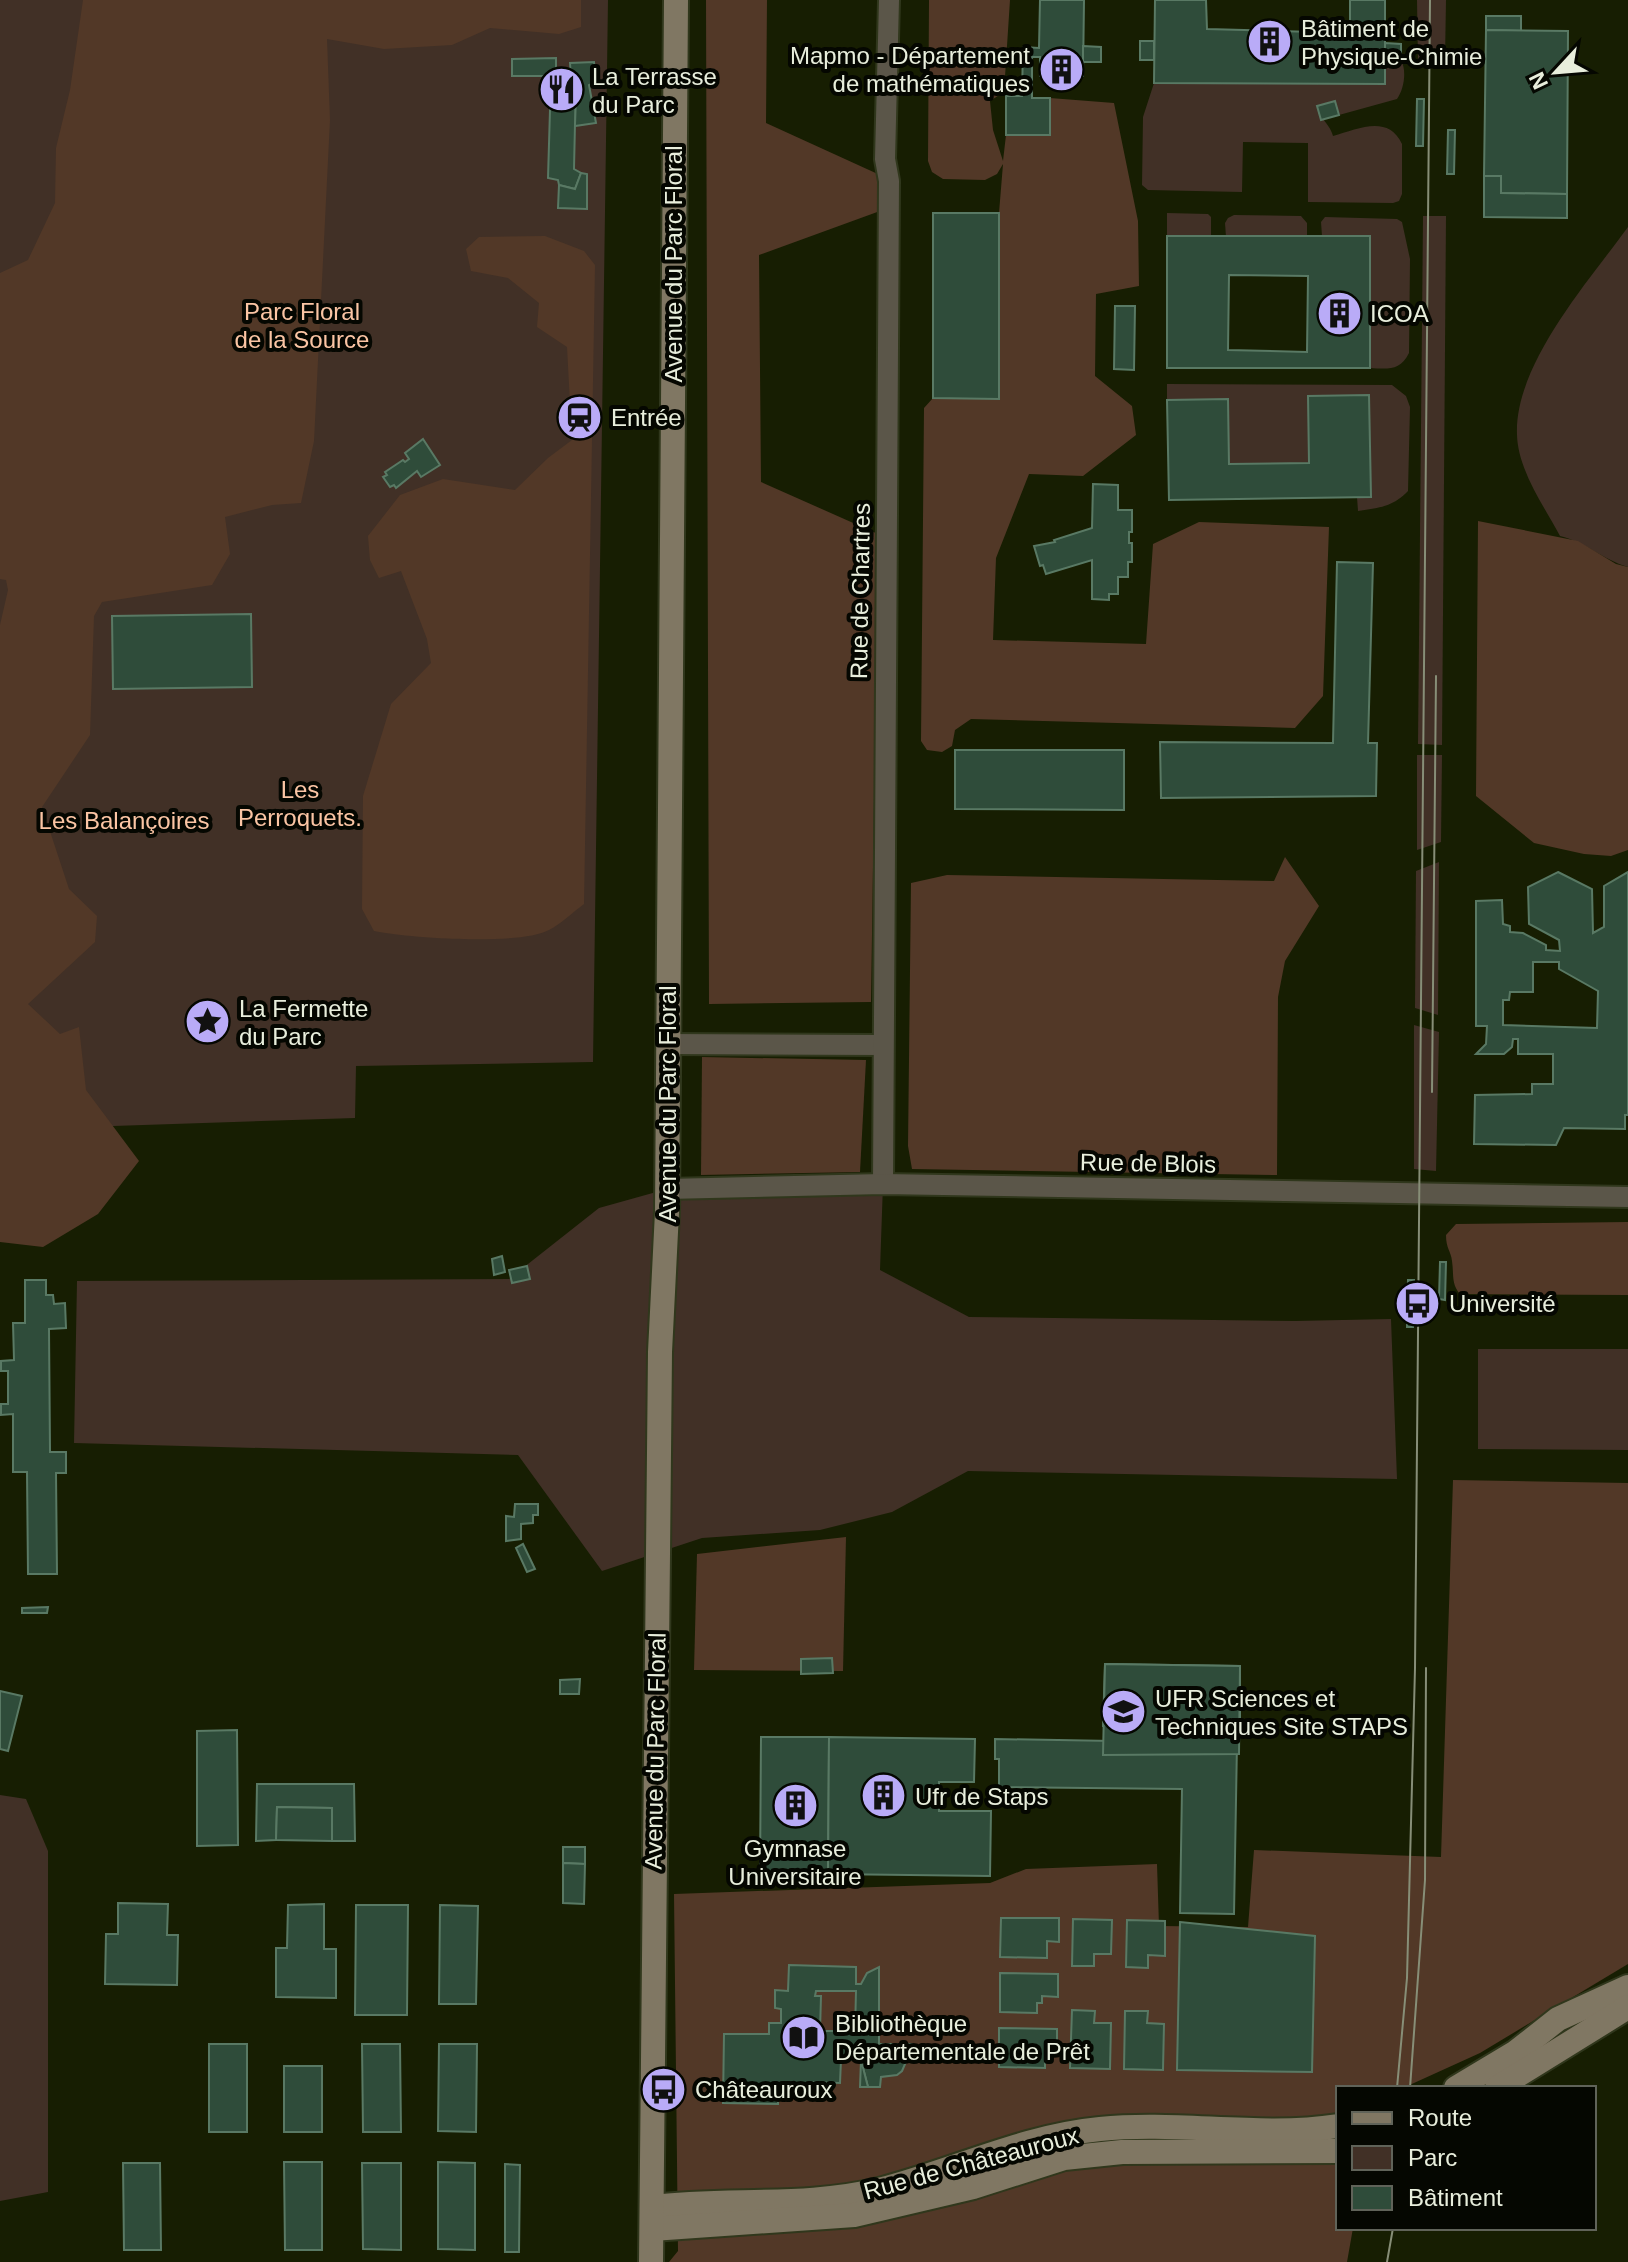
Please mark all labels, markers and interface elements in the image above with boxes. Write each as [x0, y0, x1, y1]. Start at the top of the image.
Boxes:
place label: Bâtiment de Physique-Chimie [1301, 15, 1482, 70]
building icon: Bâtiment de Physique-Chimie [1246, 18, 1294, 66]
north arrow [1516, 32, 1596, 112]
place label: Mapmo - Département de mathématiques [790, 42, 1030, 97]
building icon: Mapmo - Département de mathématiques [1037, 45, 1085, 93]
place label: La Terrasse du Parc [592, 63, 717, 118]
restaurant icon: La Terrasse du Parc [537, 66, 585, 114]
text: N [1524, 68, 1553, 93]
street label: Avenue du Parc Floral [660, 145, 687, 383]
building icon: ICOA [1315, 289, 1363, 337]
park label: Parc Floral de la Source [235, 298, 369, 353]
place label: ICOA [1370, 300, 1429, 327]
station icon: Entrée [556, 393, 604, 441]
place label: Entrée [611, 404, 682, 431]
street label: Rue de Chartres [845, 503, 875, 679]
park label: Les Perroquets. [238, 776, 362, 831]
park label: Les Balançoires [39, 807, 209, 834]
street label: Avenue du Parc Floral [654, 985, 681, 1223]
place label: La Fermette du Parc [239, 995, 368, 1050]
place icon: La Fermette du Parc [184, 998, 232, 1046]
street label: Rue de Blois [1080, 1148, 1216, 1178]
bus stop icon: Université [1394, 1279, 1442, 1327]
place label: Université [1449, 1290, 1556, 1317]
street label: Avenue du Parc Floral [639, 1632, 671, 1870]
place label: UFR Sciences et Techniques Site STAPS [1155, 1685, 1408, 1740]
school or university icon: UFR Sciences et Techniques Site STAPS [1100, 1688, 1148, 1736]
building icon: Ufr de Staps [860, 1772, 908, 1820]
building icon: Gymnase Universitaire [771, 1782, 819, 1830]
place label: Ufr de Staps [915, 1783, 1048, 1810]
place label: Gymnase Universitaire [728, 1835, 862, 1890]
place label: Bibliothèque Départementale de Prêt [835, 2010, 1090, 2065]
library icon: Bibliothèque Départementale de Prêt [780, 2013, 828, 2061]
bus stop icon: Châteauroux [640, 2065, 688, 2113]
place label: Châteauroux [695, 2076, 832, 2103]
legend [1336, 2086, 1596, 2230]
text: Route [1408, 2104, 1472, 2131]
street label: Rue de Châteauroux [861, 2121, 1081, 2205]
text: Parc [1408, 2144, 1457, 2171]
text: Bâtiment [1408, 2184, 1503, 2211]

